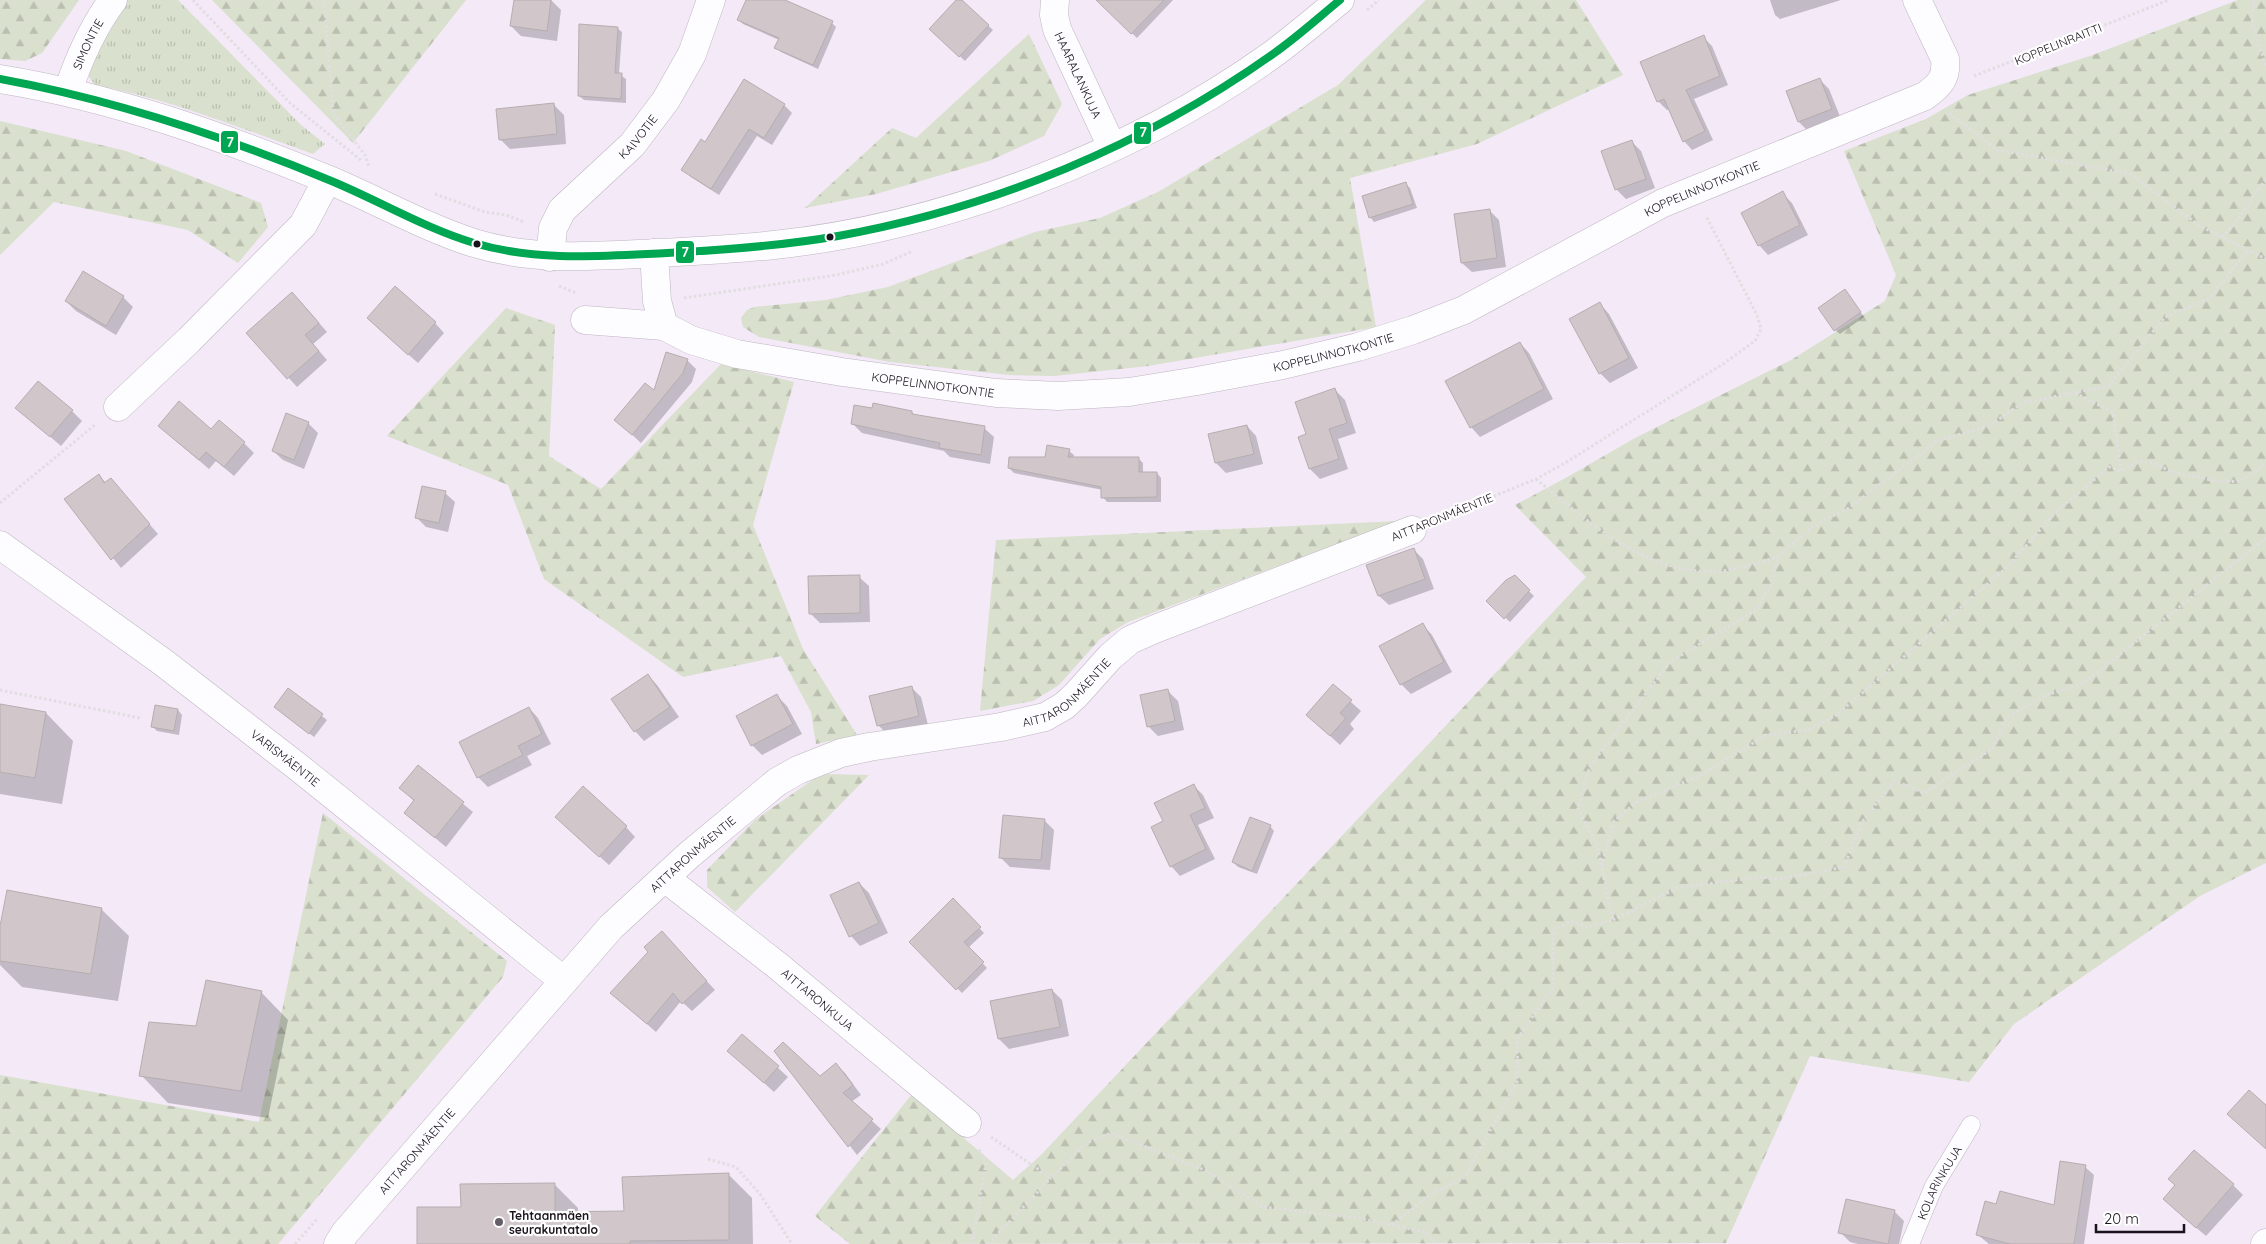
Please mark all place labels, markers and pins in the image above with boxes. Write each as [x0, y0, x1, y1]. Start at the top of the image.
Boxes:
unlabelled marker [825, 232, 835, 242]
unlabelled marker [472, 239, 482, 249]
place label: Tehtaanmäen seurakuntatalo [509, 1208, 598, 1237]
marker: Tehtaanmäen seurakuntatalo [493, 1216, 505, 1228]

